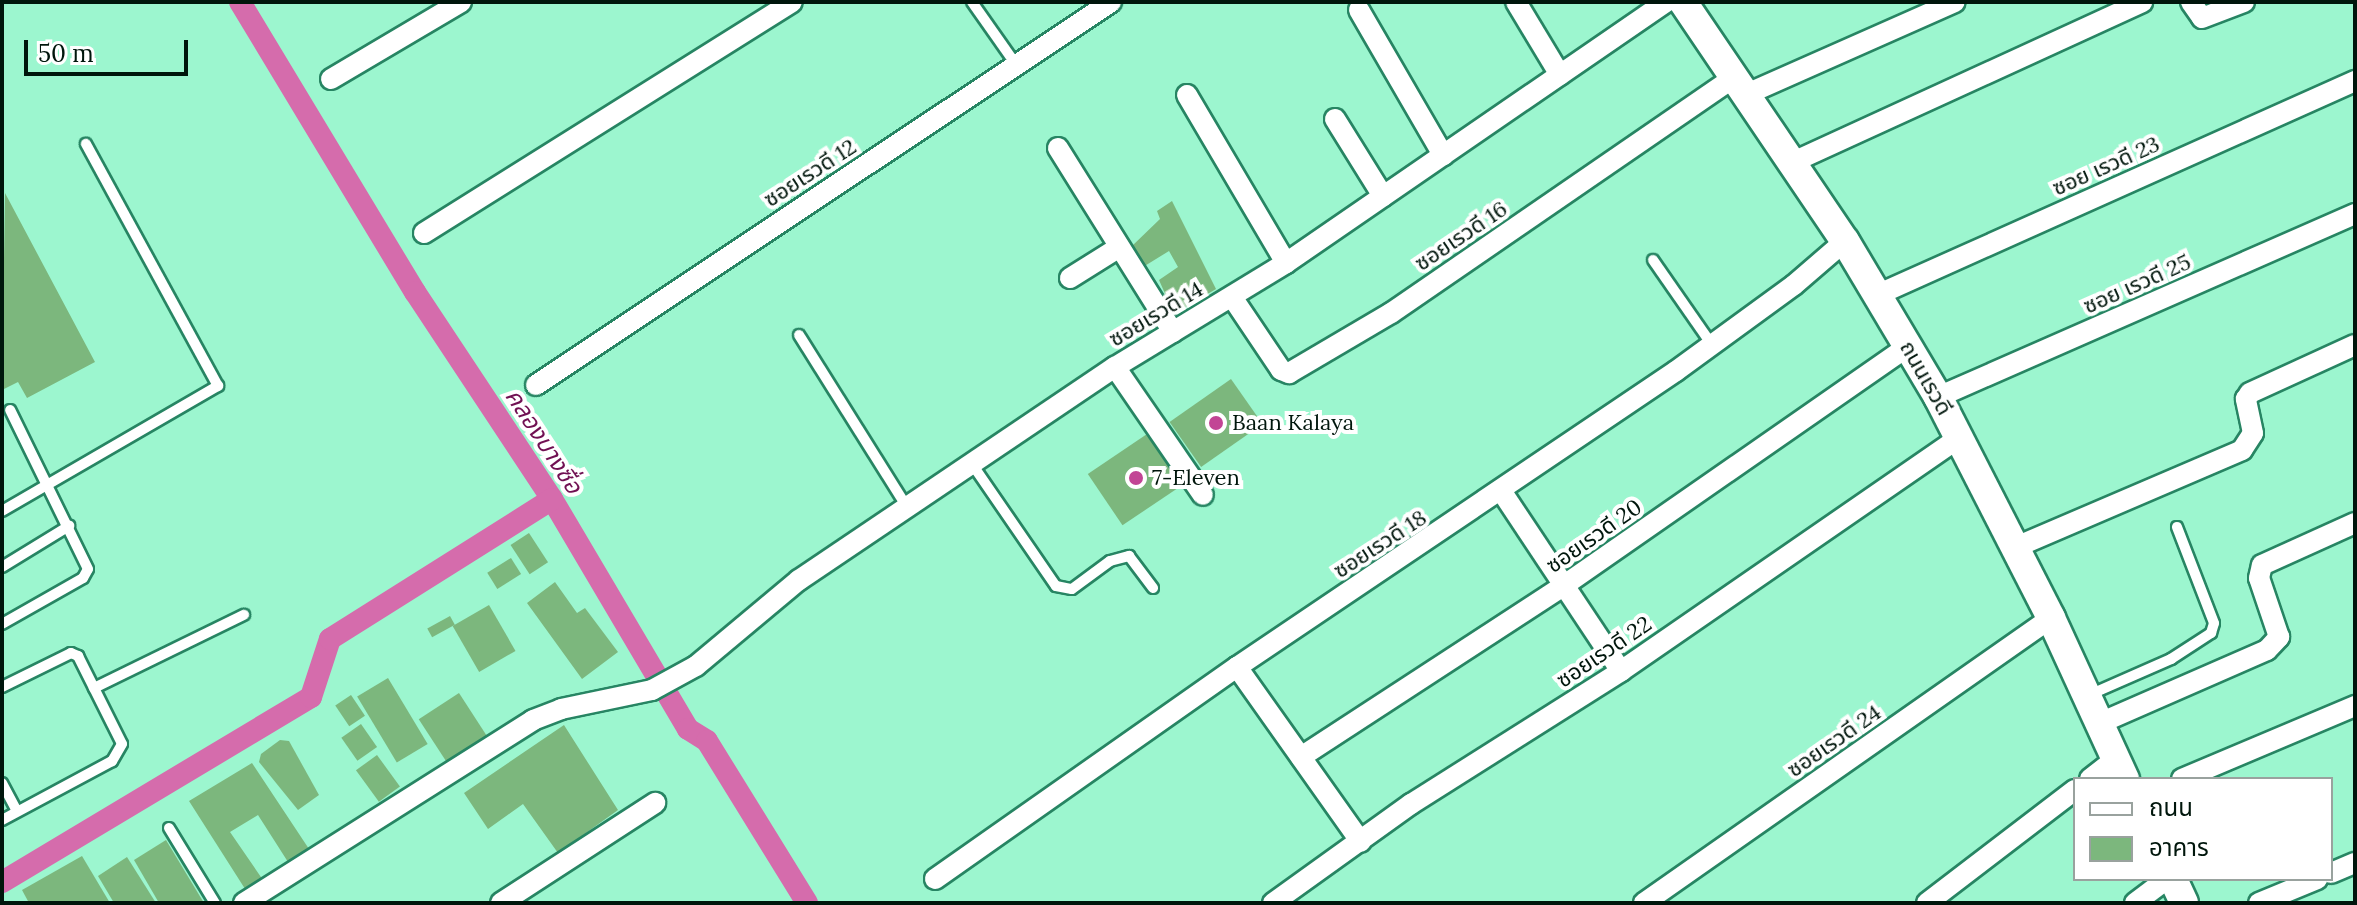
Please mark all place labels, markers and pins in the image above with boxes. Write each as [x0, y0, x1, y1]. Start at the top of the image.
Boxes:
place label: Baan Kalaya [1232, 410, 1354, 436]
marker: Baan Kalaya [1207, 414, 1225, 432]
place label: 7-Eleven [1152, 465, 1240, 491]
marker: 7-Eleven [1127, 469, 1145, 487]

